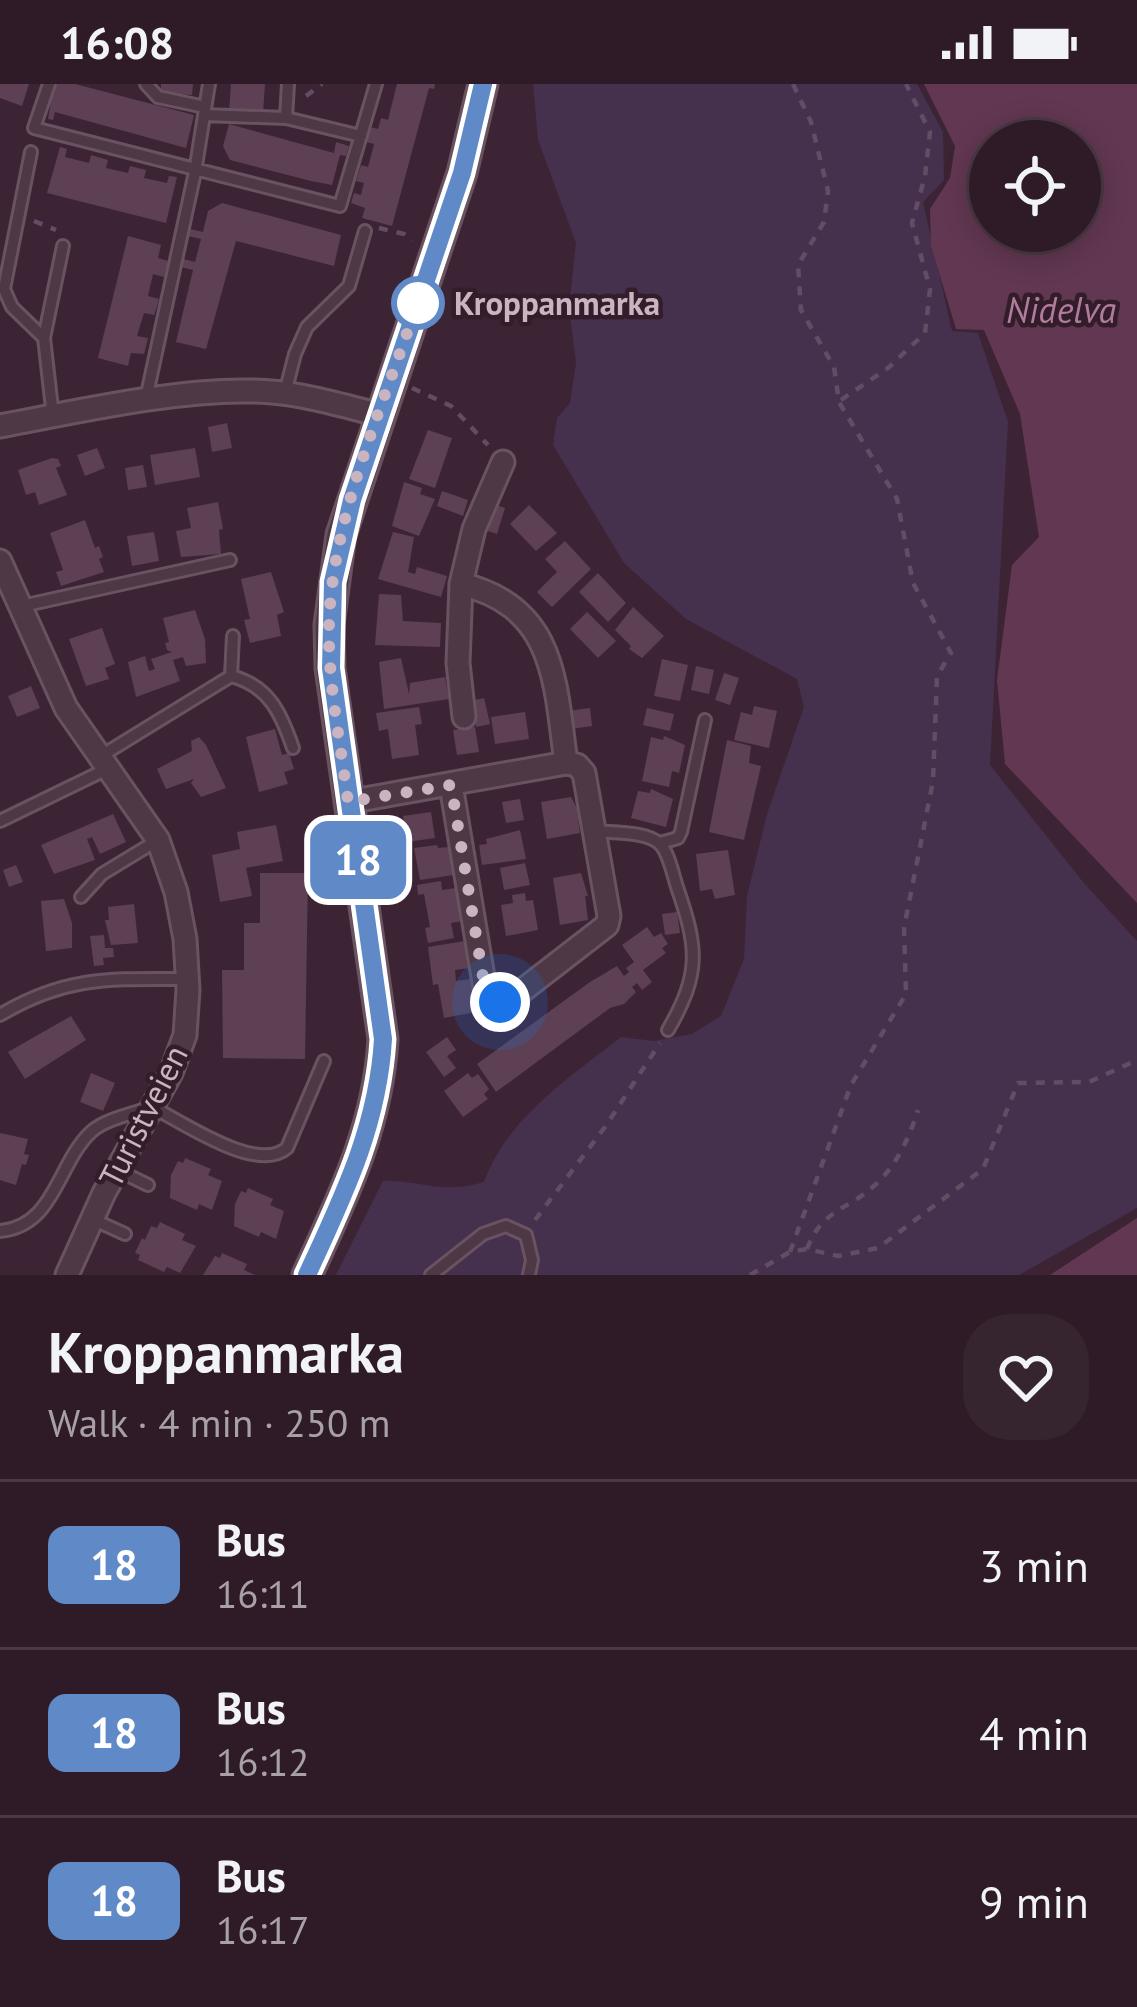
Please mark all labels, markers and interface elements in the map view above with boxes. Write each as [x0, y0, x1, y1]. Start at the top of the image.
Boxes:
text: 16:08 [60, 13, 174, 71]
map controls [969, 120, 1101, 252]
button: locate [969, 120, 1101, 252]
marker: Kroppanmarka [393, 278, 443, 328]
place label: Kroppanmarka [454, 281, 660, 324]
water label: Nidelva [1006, 286, 1117, 333]
line badge: 18 [304, 821, 412, 899]
text: 18 [334, 832, 382, 887]
your location [470, 972, 530, 1032]
street label: Turistveien [88, 1038, 197, 1194]
button: heart [963, 1314, 1089, 1440]
text: Kroppanmarka [48, 1315, 404, 1389]
text: Walk · 4 min · 250 m [48, 1397, 390, 1448]
text: Bus [216, 1510, 286, 1568]
text: 3 min [979, 1536, 1089, 1594]
text: 18 [90, 1537, 138, 1592]
text: 16:11 [216, 1568, 310, 1619]
text: Bus [216, 1678, 286, 1736]
text: 4 min [979, 1704, 1089, 1762]
text: 18 [90, 1705, 138, 1760]
text: 16:12 [216, 1736, 310, 1787]
text: Bus [216, 1846, 286, 1904]
text: 9 min [979, 1872, 1089, 1930]
text: 18 [90, 1873, 138, 1928]
text: 16:17 [216, 1904, 310, 1955]

